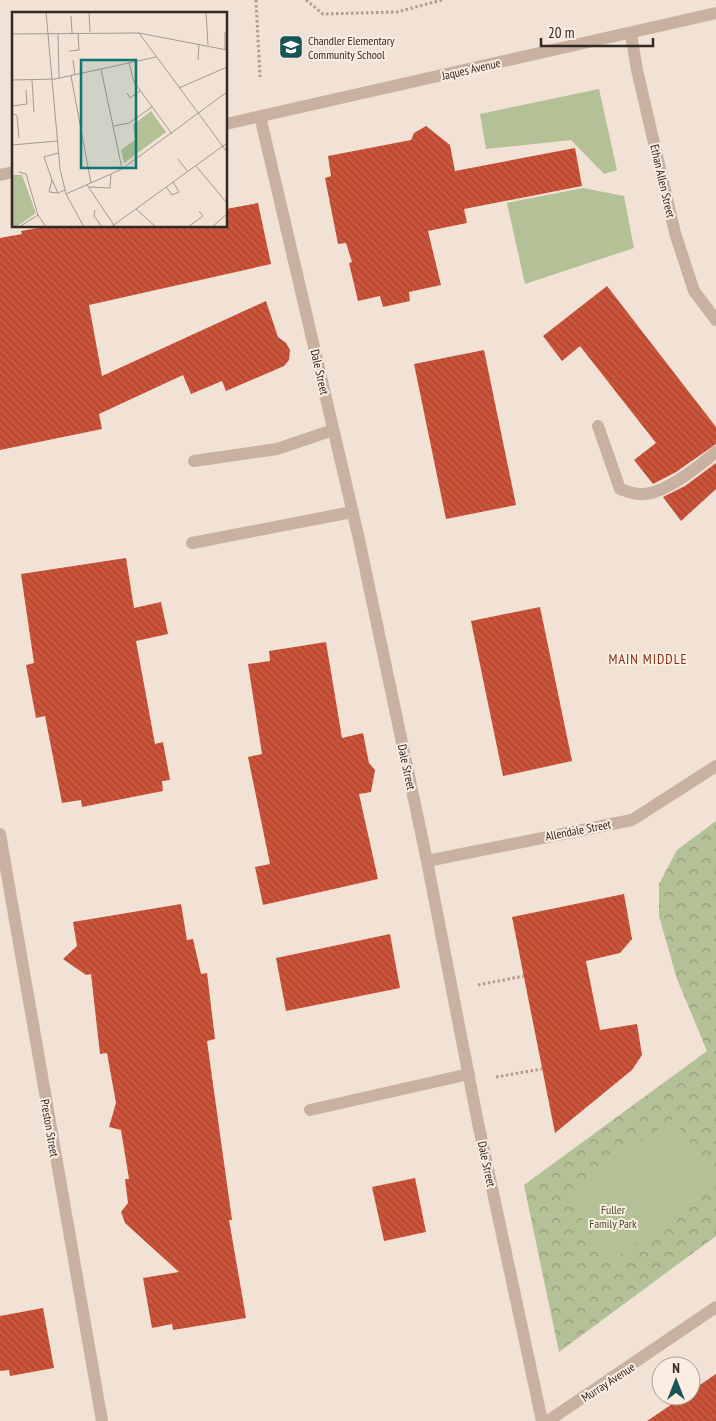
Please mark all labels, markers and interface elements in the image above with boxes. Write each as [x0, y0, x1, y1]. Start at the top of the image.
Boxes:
inset map [12, 12, 228, 228]
scale bar [541, 15, 654, 47]
text: 20 m [548, 23, 574, 42]
place label: Chandler Elementary Community School [308, 33, 395, 62]
school or university icon: Chandler Elementary Community School [278, 34, 304, 60]
street label: Jaques Avenue [439, 55, 502, 83]
street label: Ethan Allen Street [647, 143, 679, 220]
street label: Dale Street [307, 348, 333, 397]
district label: MAIN MIDDLE [609, 650, 688, 668]
street label: Dale Street [395, 743, 419, 792]
street label: Allendale Street [544, 816, 613, 844]
street label: Preston Street [38, 1098, 63, 1159]
street label: Dale Street [475, 1140, 499, 1189]
park label: Fuller Family Park [589, 1202, 637, 1231]
north arrow [651, 1356, 701, 1406]
street label: Murray Avenue [578, 1359, 638, 1405]
text: N [672, 1359, 680, 1377]

